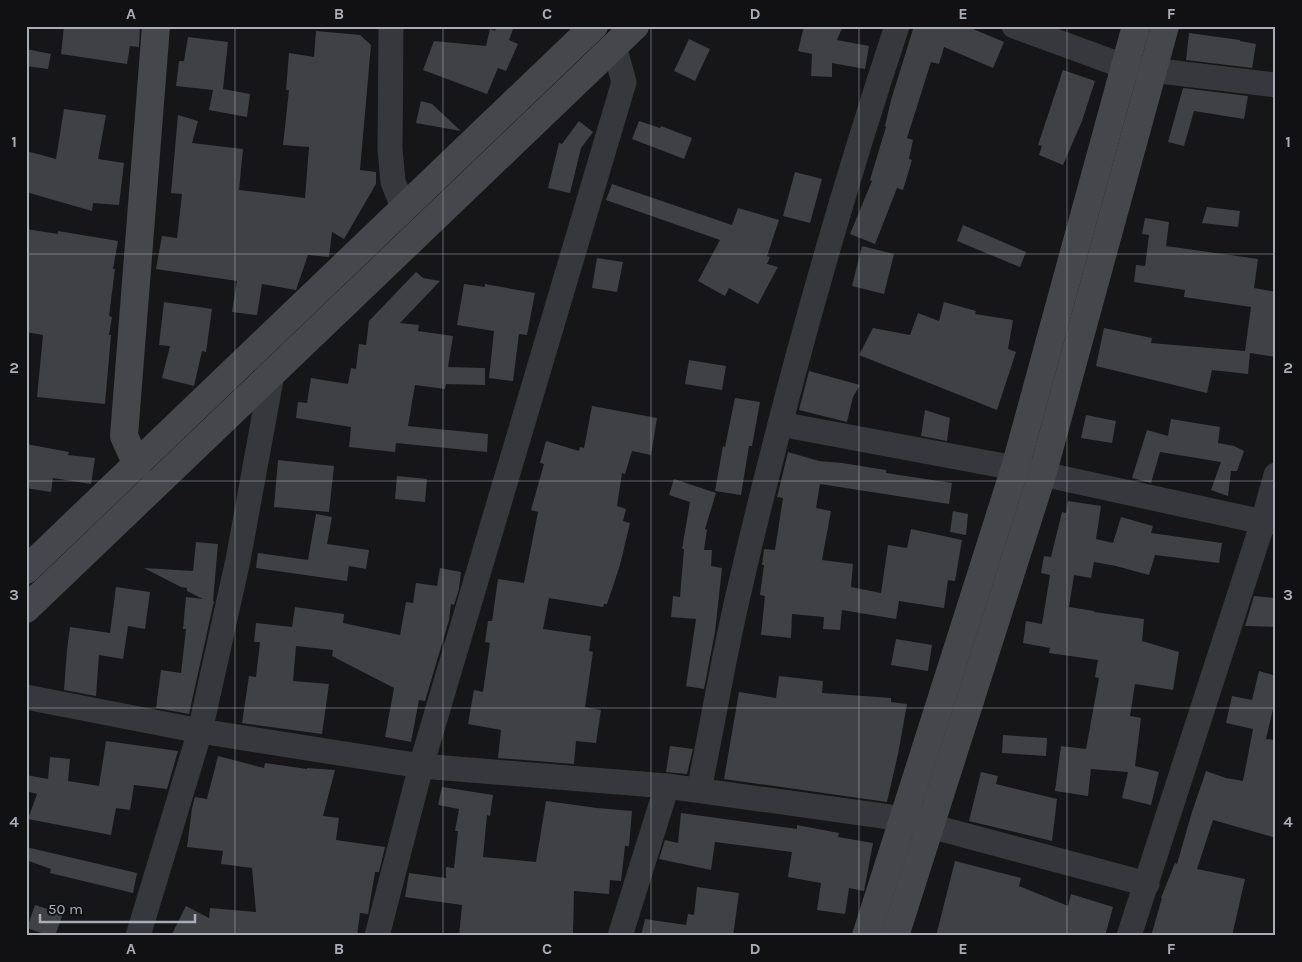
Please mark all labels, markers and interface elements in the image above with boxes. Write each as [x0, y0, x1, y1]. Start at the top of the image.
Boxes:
text: A [126, 4, 136, 23]
text: B [334, 4, 344, 23]
text: C [542, 4, 552, 23]
text: D [750, 4, 761, 23]
text: E [958, 4, 968, 23]
text: F [1167, 4, 1176, 23]
text: 1 [11, 132, 17, 151]
text: 1 [1285, 132, 1291, 151]
text: 2 [9, 358, 19, 377]
text: 2 [1283, 358, 1293, 377]
text: 3 [9, 585, 19, 604]
text: 3 [1283, 585, 1293, 604]
text: 4 [9, 812, 19, 831]
text: 4 [1283, 812, 1293, 831]
scale bar [40, 892, 195, 924]
text: 50 m [48, 900, 83, 918]
text: A [126, 939, 136, 958]
text: B [334, 939, 344, 958]
text: C [542, 939, 552, 958]
text: D [750, 939, 761, 958]
text: E [958, 939, 968, 958]
text: F [1167, 939, 1176, 958]

